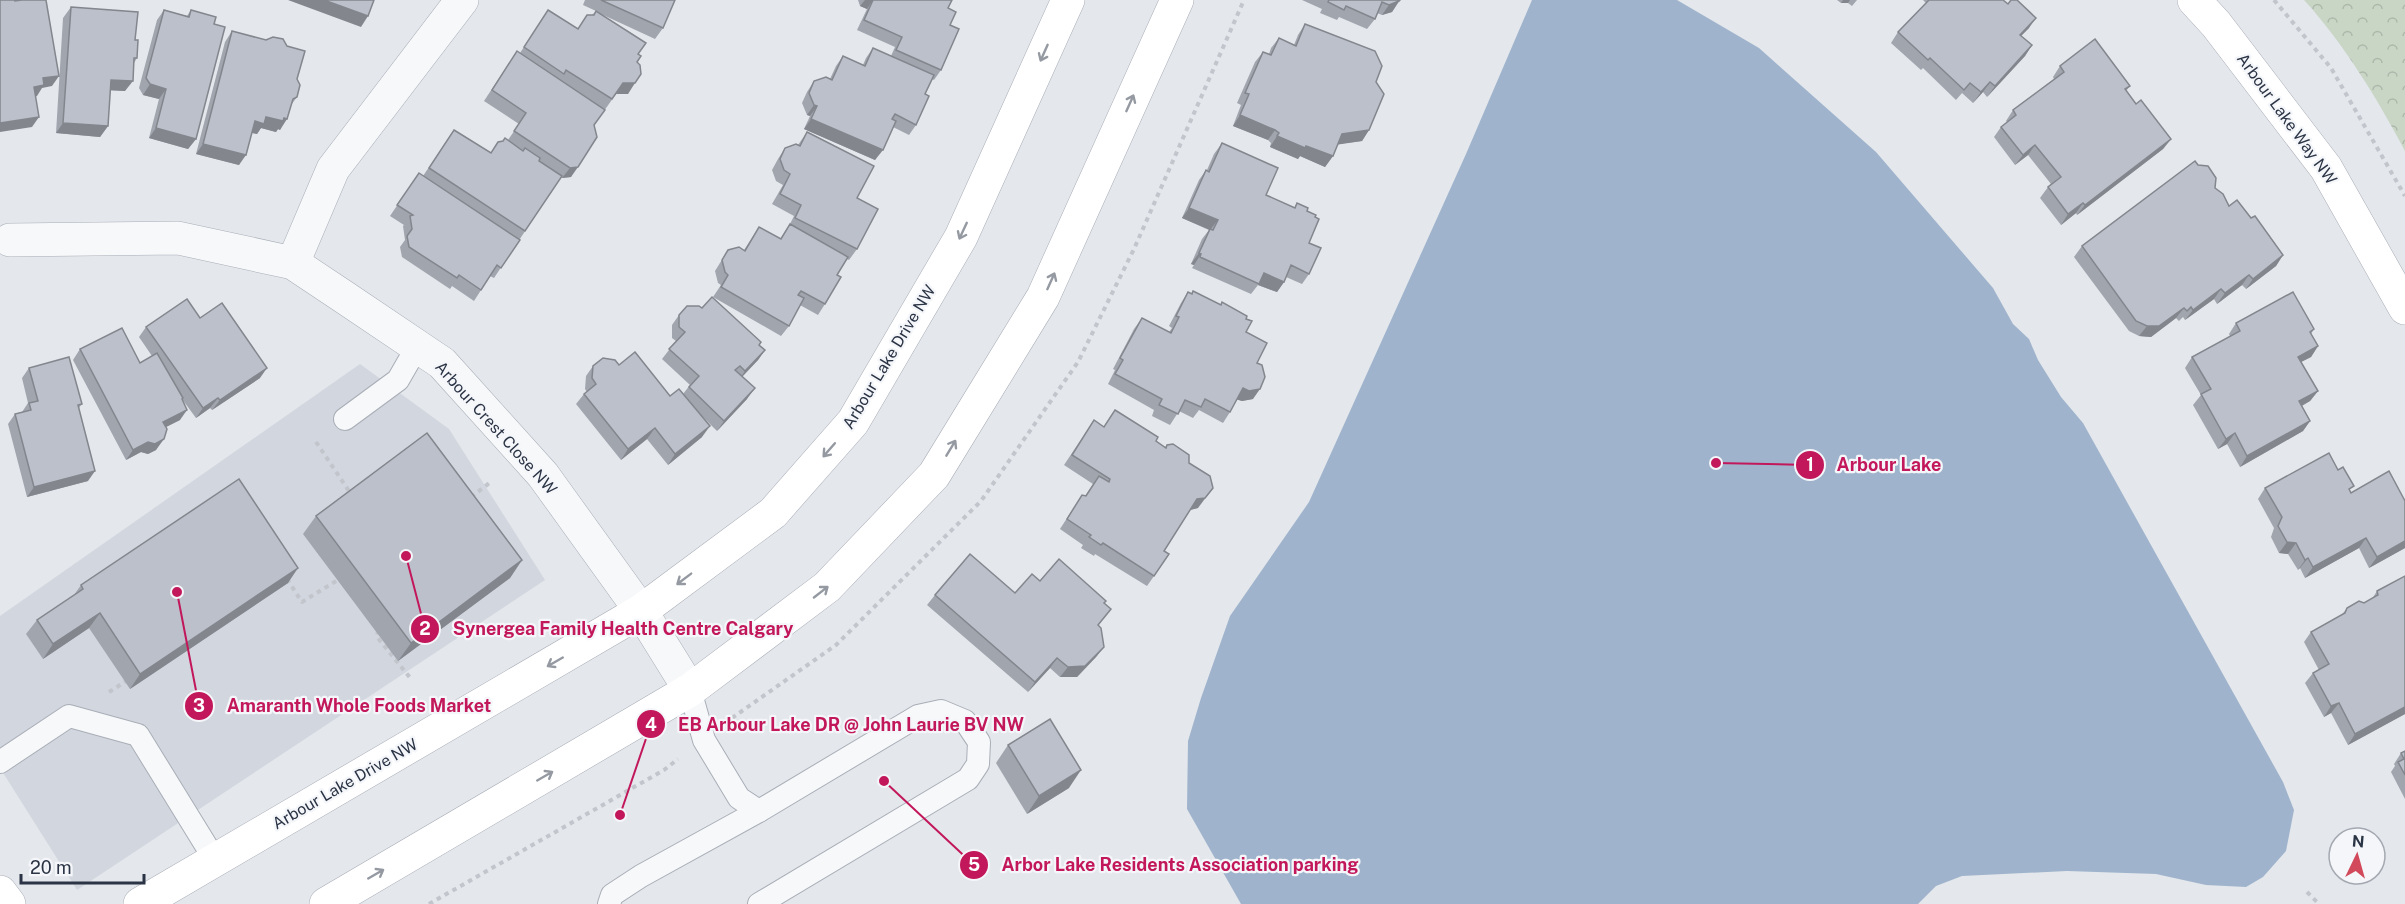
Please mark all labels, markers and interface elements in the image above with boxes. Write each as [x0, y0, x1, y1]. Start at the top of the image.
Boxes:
one-way arrow [1037, 44, 1049, 62]
street label: Arbour Lake Way NW [2233, 50, 2341, 188]
one-way arrow [1125, 94, 1137, 112]
one-way arrow [957, 222, 969, 240]
one-way arrow [1045, 272, 1057, 290]
street label: Arbour Lake Drive NW [839, 282, 939, 432]
street label: Arbour Crest Close NW [431, 358, 561, 498]
one-way arrow [945, 440, 957, 457]
one-way arrow [822, 442, 836, 457]
callout: Arbour Lake [1795, 447, 1954, 483]
text: 1 [1806, 454, 1814, 475]
text: Arbour Lake [1837, 454, 1941, 475]
one-way arrow [676, 573, 692, 586]
one-way arrow [812, 586, 828, 599]
callout: Synergea Family Health Centre Calgary [410, 611, 805, 647]
text: 2 [419, 618, 431, 639]
text: Synergea Family Health Centre Calgary [453, 618, 793, 639]
one-way arrow [546, 657, 564, 668]
callout: Amaranth Whole Foods Market [184, 688, 504, 724]
text: 3 [193, 695, 205, 716]
text: Amaranth Whole Foods Market [227, 695, 491, 716]
callout: EB Arbour Lake DR @ John Laurie BV NW [636, 706, 1036, 742]
text: 4 [645, 714, 657, 735]
text: EB Arbour Lake DR @ John Laurie BV NW [678, 714, 1025, 735]
street label: Arbour Lake Drive NW [269, 735, 421, 833]
one-way arrow [536, 770, 553, 782]
north arrow [2327, 826, 2387, 886]
text: N [2351, 832, 2365, 852]
scale bar [21, 847, 144, 885]
callout: Arbor Lake Residents Association parking [959, 847, 1371, 883]
text: 5 [968, 854, 980, 875]
text: Arbor Lake Residents Association parking [1001, 854, 1359, 875]
text: 20 m [30, 857, 72, 878]
one-way arrow [367, 868, 384, 880]

